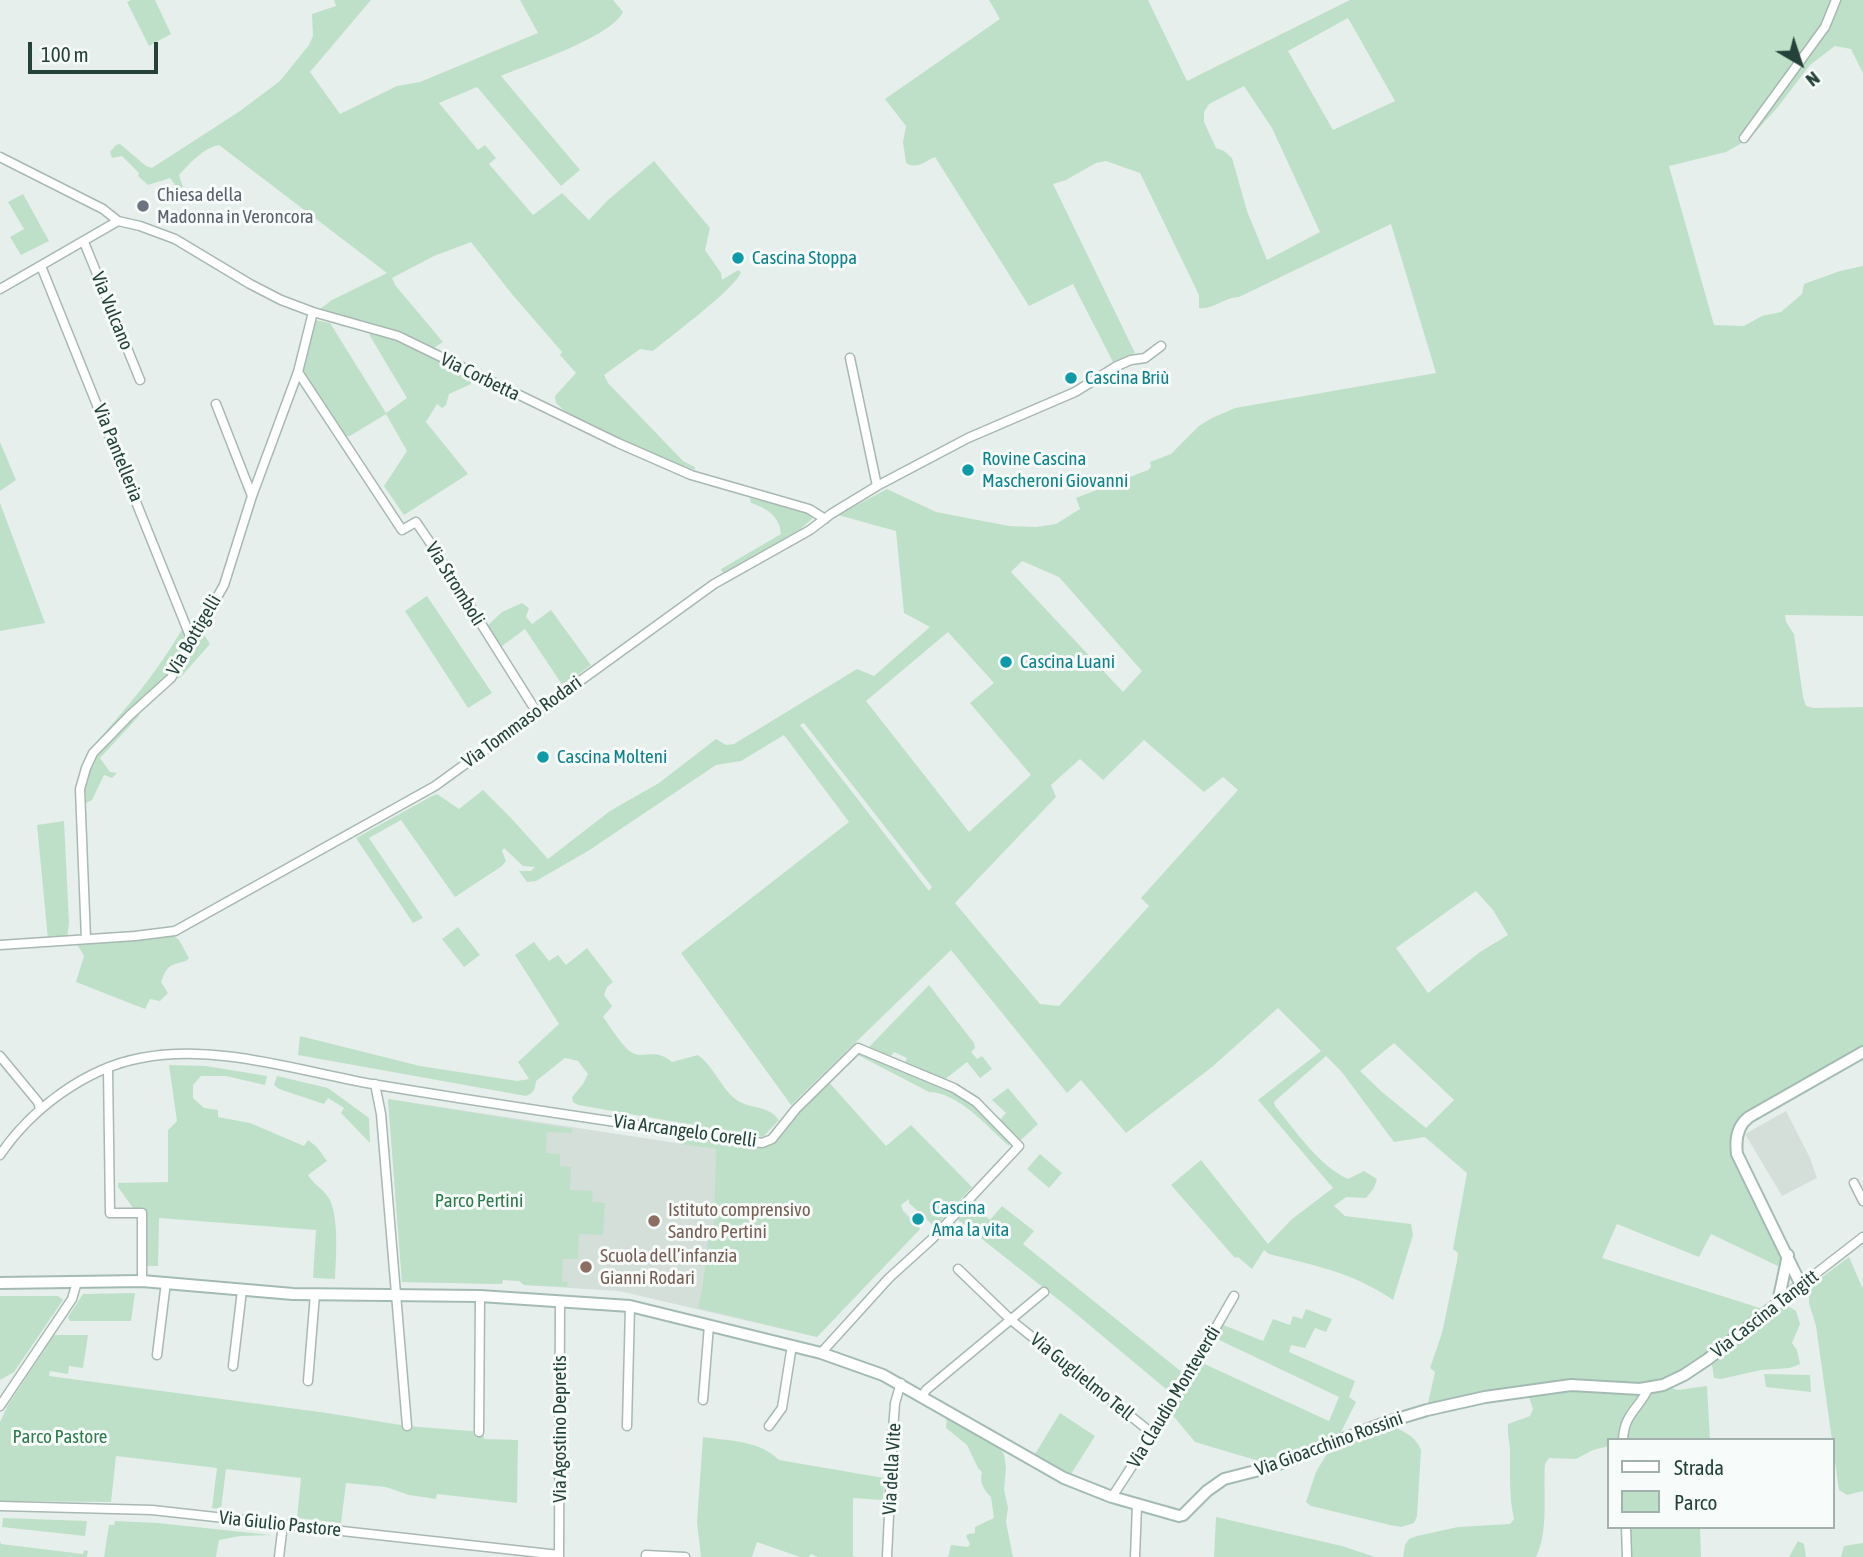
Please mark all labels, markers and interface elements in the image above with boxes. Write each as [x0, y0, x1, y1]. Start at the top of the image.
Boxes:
scale bar [32, 28, 161, 72]
north arrow [1765, 28, 1835, 98]
text: 100 m [41, 42, 89, 66]
text: N [1802, 67, 1824, 91]
place label: Chiesa della Madonna in Veroncora [157, 184, 314, 228]
marker: Chiesa della Madonna in Veroncora [135, 198, 151, 214]
place label: Cascina Stoppa [752, 247, 857, 269]
marker: Cascina Stoppa [730, 250, 746, 266]
street label: Via Vulcano [86, 269, 138, 353]
street label: Via Corbetta [437, 348, 523, 406]
place label: Cascina Briù [1085, 367, 1169, 389]
marker: Cascina Briù [1063, 370, 1079, 386]
street label: Via Pantelleria [88, 401, 148, 505]
place label: Rovine Cascina Mascheroni Giovanni [982, 448, 1128, 492]
marker: Rovine Cascina Mascheroni Giovanni [960, 462, 976, 478]
street label: Via Stromboli [420, 538, 490, 630]
street label: Via Bottigelli [162, 591, 226, 679]
place label: Cascina Luani [1020, 651, 1115, 673]
marker: Cascina Luani [998, 654, 1014, 670]
street label: Via Tommaso Rodari [458, 671, 586, 773]
place label: Cascina Molteni [557, 746, 667, 768]
marker: Cascina Molteni [535, 749, 551, 765]
street label: Via Arcangelo Corelli [612, 1110, 758, 1152]
park label: Parco Pertini [435, 1190, 523, 1212]
place label: Cascina Ama la vita [932, 1197, 1009, 1241]
place label: Istituto comprensivo Sandro Pertini [668, 1199, 811, 1243]
marker: Cascina Ama la vita [910, 1211, 926, 1227]
marker: Istituto comprensivo Sandro Pertini [646, 1213, 662, 1229]
place label: Scuola dell’infanzia Gianni Rodari [600, 1245, 737, 1289]
marker: Scuola dell’infanzia Gianni Rodari [578, 1259, 594, 1275]
street label: Via Cascina Tangitt [1707, 1265, 1823, 1363]
street label: Via Claudio Monteverdi [1123, 1322, 1225, 1472]
street label: Via Guglielmo Tell [1026, 1328, 1138, 1426]
street label: Via Agostino Depretis [549, 1355, 571, 1503]
street label: Via Gioacchino Rossini [1252, 1407, 1406, 1481]
street label: Via della Vite [878, 1423, 906, 1515]
park label: Parco Pastore [13, 1426, 107, 1448]
legend [1608, 1438, 1835, 1529]
text: Strada [1674, 1455, 1724, 1479]
text: Parco [1674, 1490, 1717, 1514]
street label: Via Giulio Pastore [218, 1506, 342, 1542]

